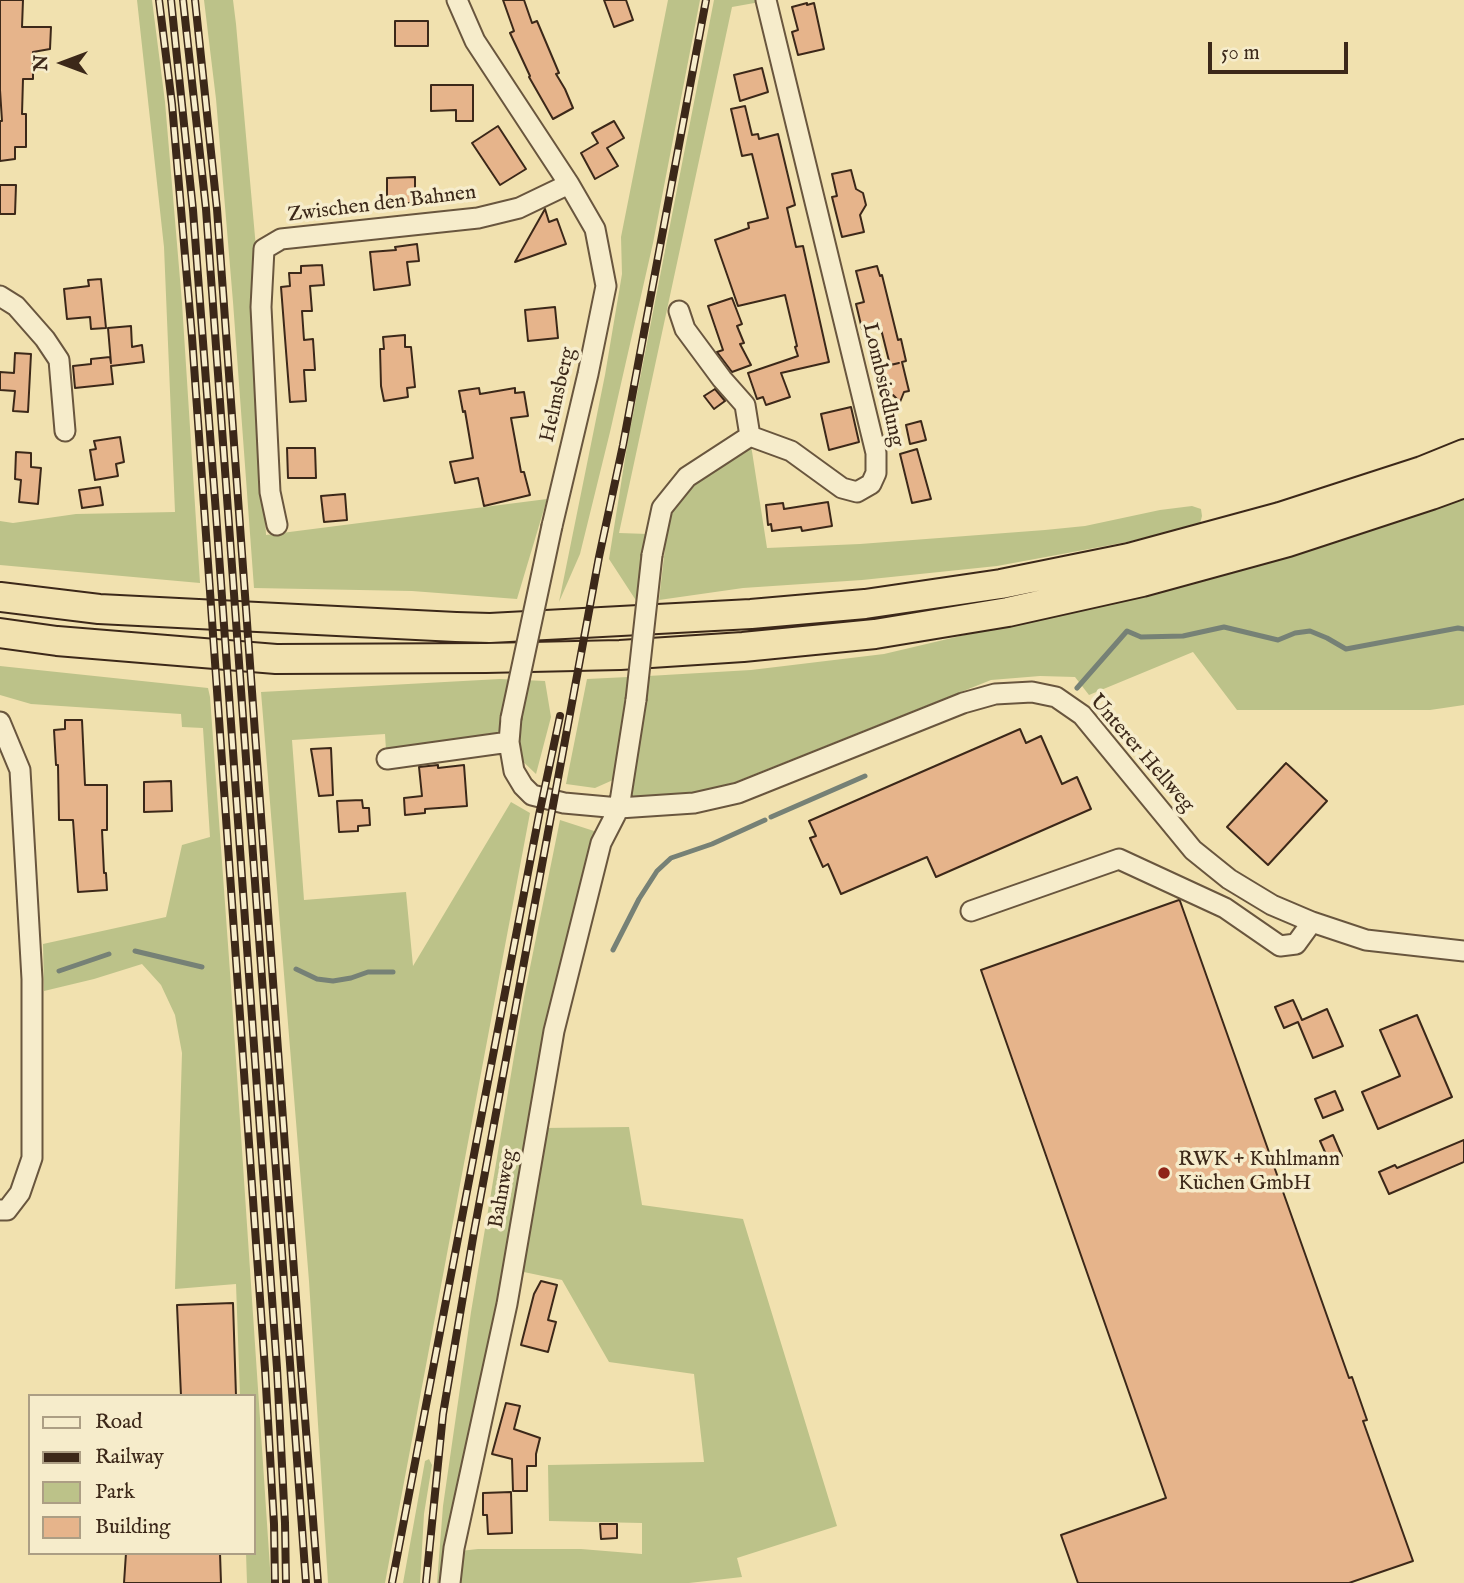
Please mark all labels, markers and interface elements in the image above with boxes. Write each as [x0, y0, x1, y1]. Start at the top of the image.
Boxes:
north arrow [28, 28, 98, 98]
scale bar [1212, 28, 1352, 72]
text: 50 m [1221, 40, 1260, 67]
text: N [30, 55, 54, 71]
street label: Zwischen den Bahnen [286, 181, 478, 229]
street label: Lombsiedlung [855, 320, 909, 450]
street label: Helmsberg [536, 345, 582, 445]
street label: Unterer Hellweg [1083, 690, 1199, 818]
street label: Bahnweg [485, 1148, 523, 1230]
place label: RWK + Kuhlmann Küchen GmbH [1178, 1148, 1340, 1198]
marker: RWK + Kuhlmann Küchen GmbH [1156, 1165, 1172, 1181]
legend [28, 1394, 256, 1555]
text: Road [95, 1409, 142, 1436]
text: Railway [95, 1444, 164, 1471]
text: Park [95, 1479, 135, 1506]
text: Building [95, 1514, 170, 1541]

